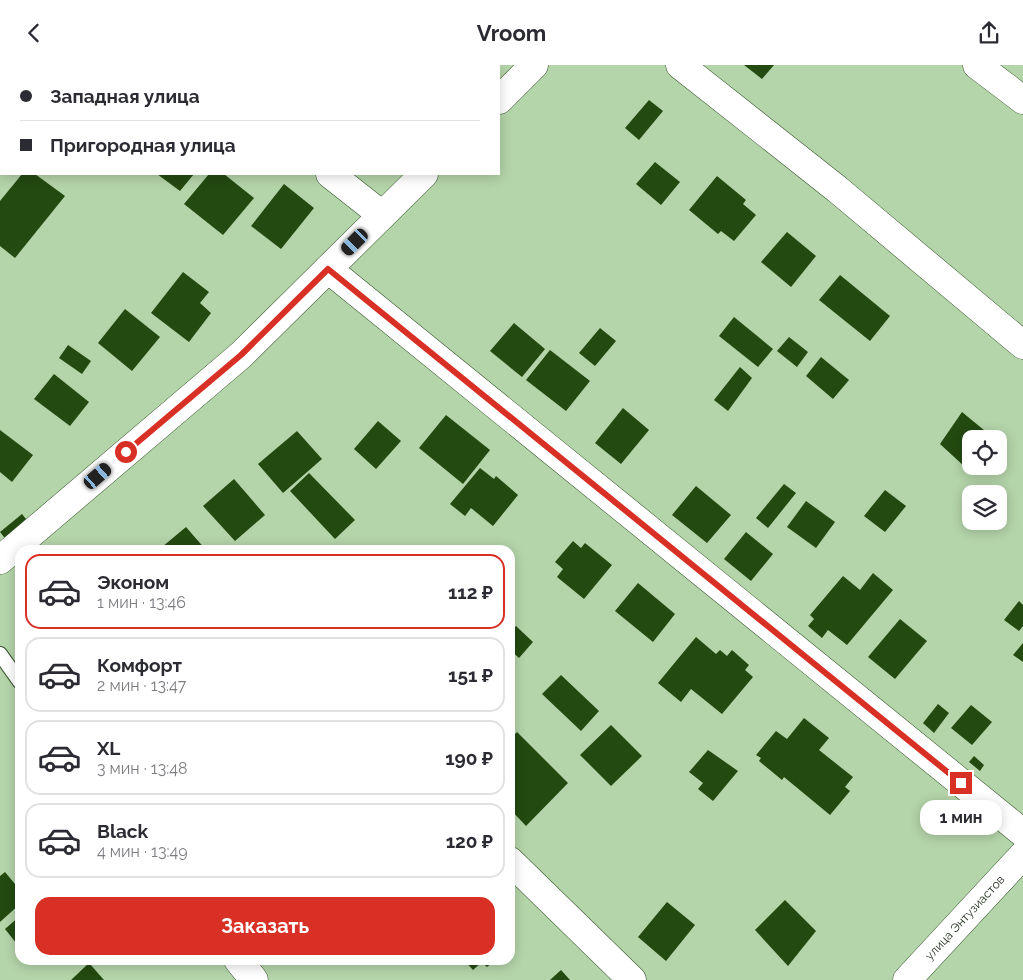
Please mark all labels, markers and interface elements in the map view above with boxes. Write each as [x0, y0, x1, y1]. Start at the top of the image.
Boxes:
icon: back [20, 19, 48, 47]
icon: share [975, 19, 1003, 47]
text: Vroom [477, 20, 546, 46]
text: Западная улица [50, 85, 200, 107]
text: Пригородная улица [50, 134, 236, 156]
car [339, 226, 370, 258]
map controls [962, 430, 1007, 530]
button: locate [962, 430, 1007, 475]
route start [115, 441, 137, 463]
car [81, 460, 114, 492]
button: layers [962, 485, 1007, 530]
icon: car [37, 569, 82, 614]
text: Эконом [97, 571, 169, 593]
text: 112 ₽ [448, 581, 493, 603]
text: 1 мин · 13:46 [97, 593, 186, 612]
icon: car [37, 652, 82, 697]
text: Комфорт [97, 654, 182, 676]
text: 151 ₽ [448, 664, 493, 686]
text: 2 мин · 13:47 [97, 676, 186, 695]
icon: car [37, 735, 82, 780]
text: XL [97, 737, 120, 759]
text: 190 ₽ [445, 747, 493, 769]
text: 3 мин · 13:48 [97, 759, 187, 778]
route end [950, 772, 972, 794]
callout: 1 мин [920, 801, 1002, 835]
text: 1 мин [940, 808, 982, 827]
icon: car [37, 818, 82, 863]
text: Black [97, 820, 148, 842]
text: 120 ₽ [446, 830, 493, 852]
text: 4 мин · 13:49 [97, 842, 188, 861]
street label: улица Энтузиастов [922, 873, 1007, 963]
button: Заказать [35, 897, 495, 955]

